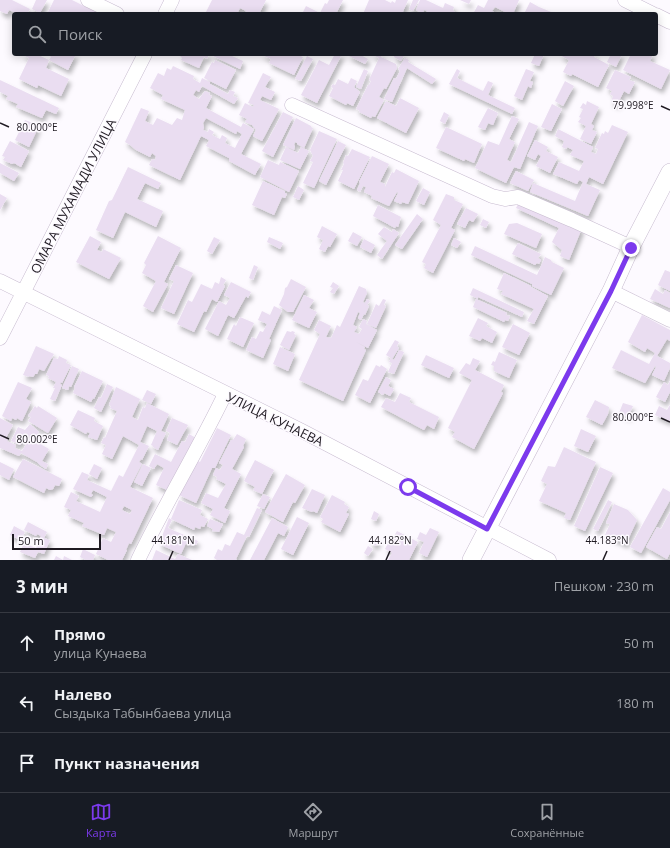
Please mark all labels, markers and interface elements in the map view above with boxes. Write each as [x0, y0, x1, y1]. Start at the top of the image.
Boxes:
search box [12, 12, 658, 56]
icon: search [26, 23, 48, 45]
text: Поиск [58, 24, 102, 44]
text: 79.998°E [612, 98, 654, 112]
street label: ОМАРА МУХАМАДИ УЛИЦА [26, 115, 120, 277]
text: 80.000°E [16, 120, 58, 134]
route end [622, 239, 640, 257]
street label: УЛИЦА КУНАЕВА [223, 388, 327, 451]
text: 80.000°E [612, 410, 654, 424]
text: 80.002°E [16, 432, 58, 446]
route start [399, 478, 417, 496]
scale bar [12, 532, 101, 551]
text: 50 m [18, 533, 44, 548]
text: 44.181°N [151, 533, 195, 547]
text: 44.182°N [368, 533, 412, 547]
text: 44.183°N [585, 533, 629, 547]
text: 3 мин [16, 575, 68, 598]
text: Пешком · 230 m [554, 577, 654, 595]
text: Прямо [54, 624, 106, 644]
icon: ahead [16, 632, 38, 654]
text: 50 m [624, 634, 654, 652]
text: улица Кунаева [54, 644, 147, 662]
text: Налево [54, 684, 112, 704]
icon: left [16, 692, 38, 714]
text: 180 m [616, 694, 654, 712]
text: Сыздыка Табынбаева улица [54, 704, 231, 722]
icon: arrive [16, 752, 38, 774]
text: Пункт назначения [54, 753, 200, 773]
tab: Карта [86, 801, 117, 840]
tab: Маршрут [289, 801, 338, 840]
tab: Сохранённые [510, 801, 584, 840]

